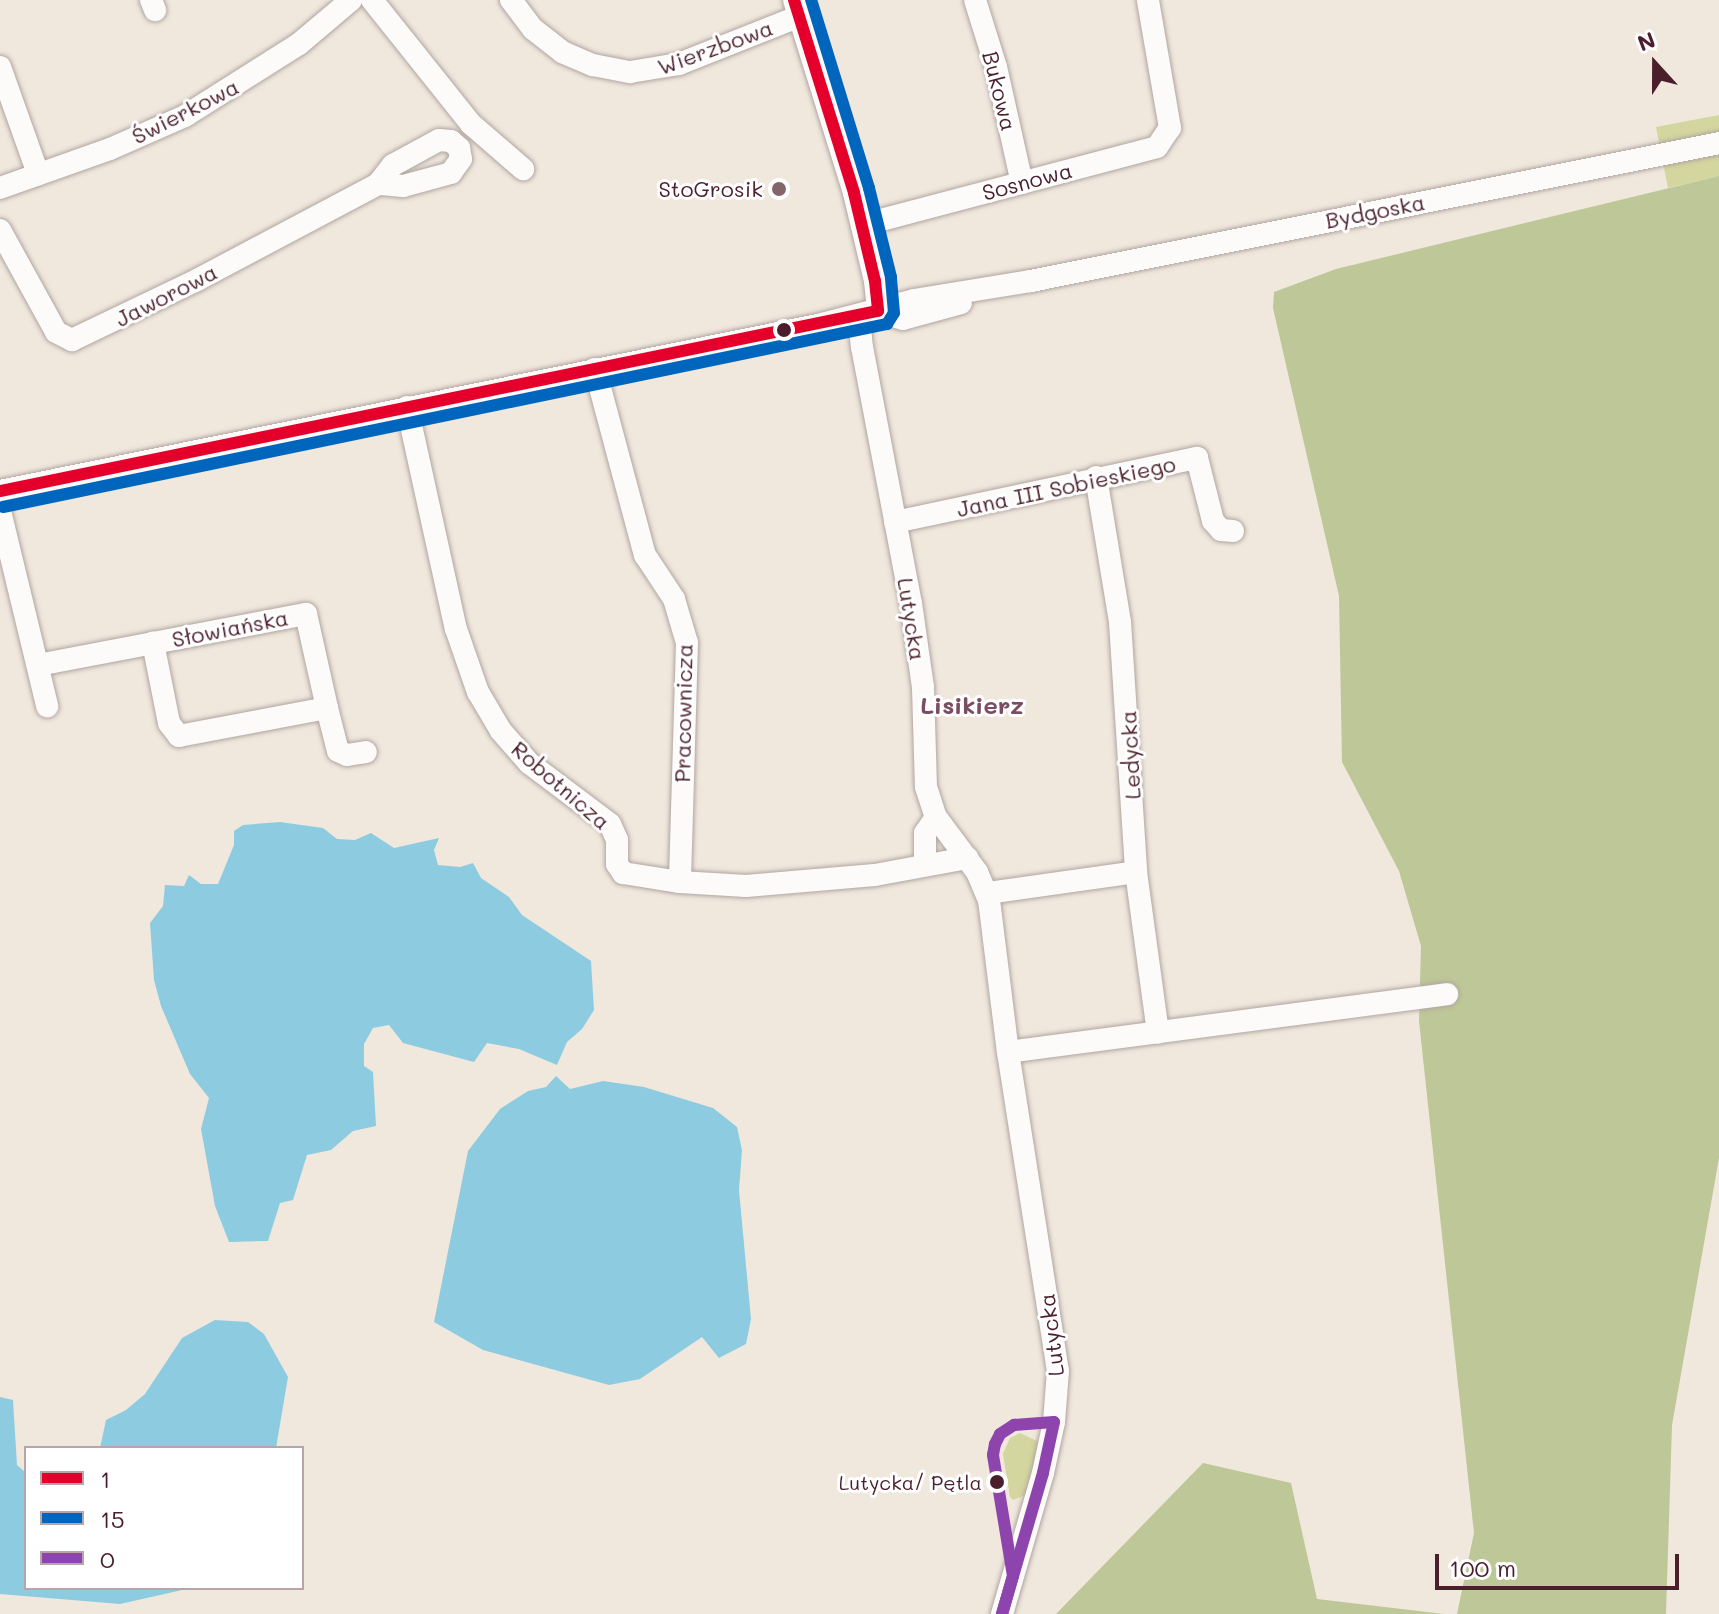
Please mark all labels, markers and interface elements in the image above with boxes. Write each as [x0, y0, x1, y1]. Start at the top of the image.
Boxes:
street label: Wierzbowa [654, 14, 776, 80]
north arrow [1615, 24, 1695, 104]
text: N [1633, 25, 1659, 58]
street label: Bukowa [977, 48, 1023, 134]
street label: Świerkowa [127, 73, 243, 149]
street label: Sosnowa [979, 156, 1075, 206]
place label: StoGrosik [658, 176, 763, 202]
marker: StoGrosik [770, 180, 788, 198]
street label: Bydgoska [1323, 188, 1427, 234]
street label: Jaworowa [111, 258, 221, 332]
unlabelled marker [776, 322, 792, 338]
street label: Jana III Sobieskiego [954, 450, 1178, 522]
street label: Lutycka [892, 576, 932, 662]
street label: Słowiańska [170, 604, 290, 652]
street label: Pracownicza [669, 643, 697, 783]
district label: Lisikierz [920, 691, 1024, 719]
street label: Ledycka [1114, 710, 1146, 800]
street label: Robotnicza [506, 735, 616, 835]
street label: Lutycka [1033, 1292, 1069, 1378]
legend [24, 1446, 304, 1590]
text: 1 [100, 1463, 111, 1494]
place label: Lutycka/ Pętla [839, 1470, 982, 1494]
marker: Lutycka/ Pętla [989, 1474, 1005, 1490]
text: 15 [100, 1503, 125, 1534]
scale bar [1439, 1538, 1683, 1588]
text: 0 [100, 1543, 115, 1574]
text: 100 m [1449, 1552, 1516, 1583]

